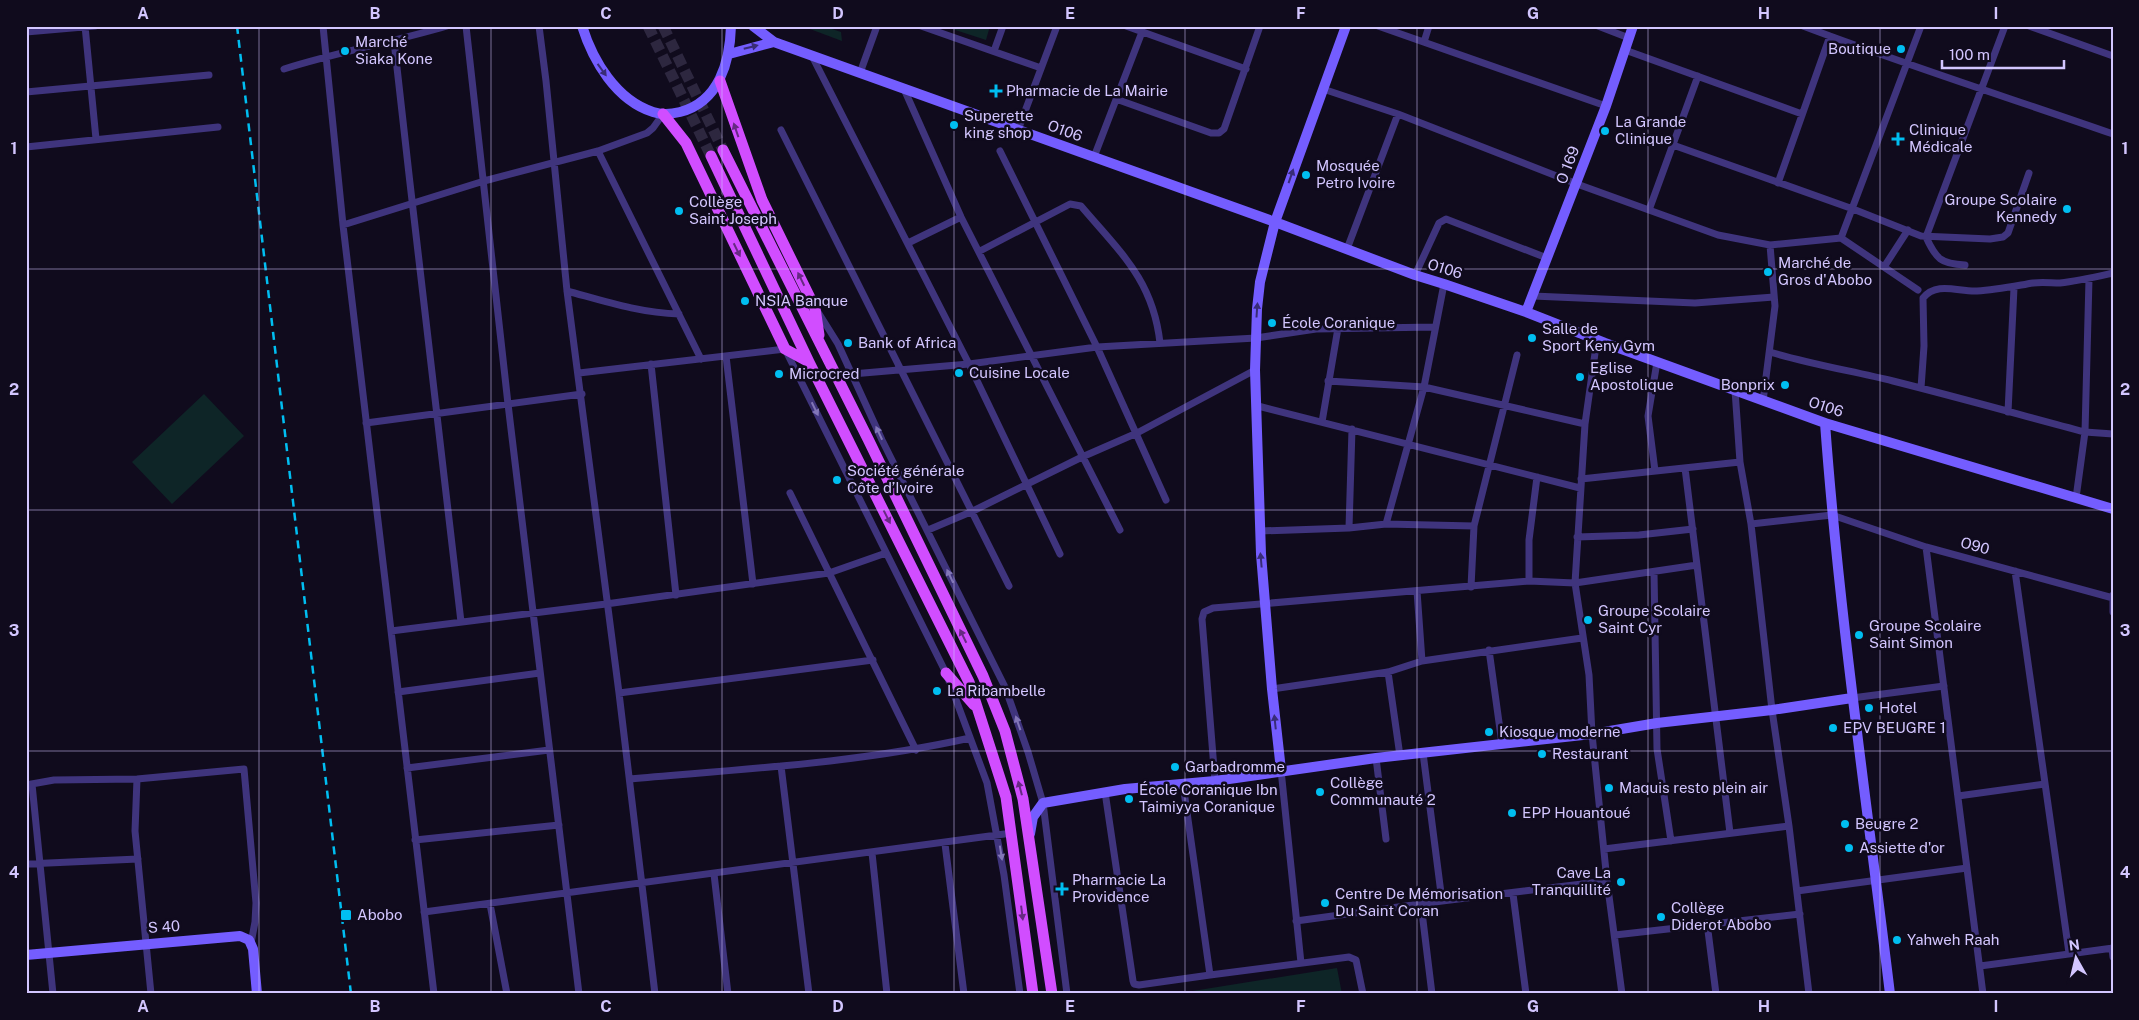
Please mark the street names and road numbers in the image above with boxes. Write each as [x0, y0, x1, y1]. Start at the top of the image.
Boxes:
street label: O106 [1046, 116, 1085, 145]
street label: O 169 [1553, 143, 1583, 186]
street label: O106 [1426, 255, 1465, 282]
street label: O106 [1807, 393, 1846, 420]
street label: O90 [1959, 533, 1992, 558]
street label: S 40 [147, 917, 181, 936]

